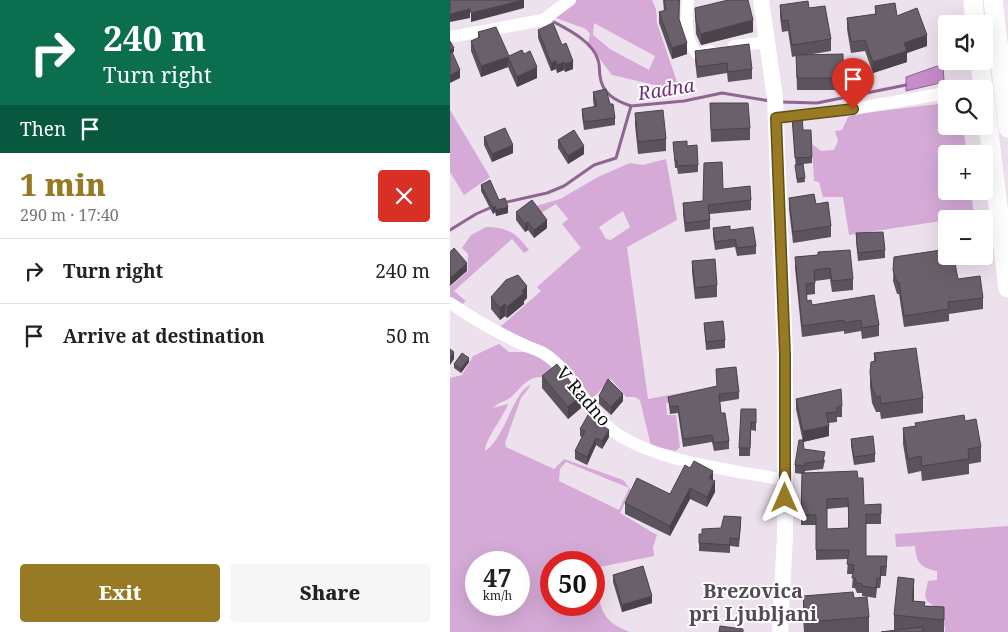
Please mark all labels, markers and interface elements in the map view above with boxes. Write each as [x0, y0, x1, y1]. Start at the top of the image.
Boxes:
text: 240 m [103, 14, 206, 61]
map controls [938, 15, 993, 265]
button: sound [938, 15, 993, 70]
icon: right [20, 20, 85, 85]
pin [832, 58, 874, 109]
text: Turn right [103, 59, 212, 89]
icon: arrive [839, 65, 867, 93]
water label: Radna [635, 72, 696, 106]
button: search [938, 80, 993, 135]
icon: arrive [76, 115, 104, 143]
text: Then [20, 116, 66, 142]
button: + [938, 145, 993, 200]
text: 1 min [20, 164, 106, 205]
button: close [378, 170, 430, 222]
text: 290 m · 17:40 [20, 204, 119, 226]
button: − [938, 210, 993, 265]
icon: right [20, 257, 48, 285]
text: Turn right [63, 258, 163, 284]
text: 240 m [375, 258, 430, 284]
icon: arrive [20, 322, 48, 350]
text: Arrive at destination [63, 323, 265, 349]
text: 50 m [386, 323, 430, 349]
street label: V Radno [551, 361, 617, 431]
position arrow [758, 471, 810, 523]
speed limit sign: 50 [540, 551, 605, 616]
text: 47 [483, 560, 512, 594]
button: Exit [20, 564, 220, 622]
button: Share [230, 564, 430, 622]
district label: Brezovica pri Ljubljani [689, 577, 817, 627]
text: km/h [483, 587, 512, 604]

